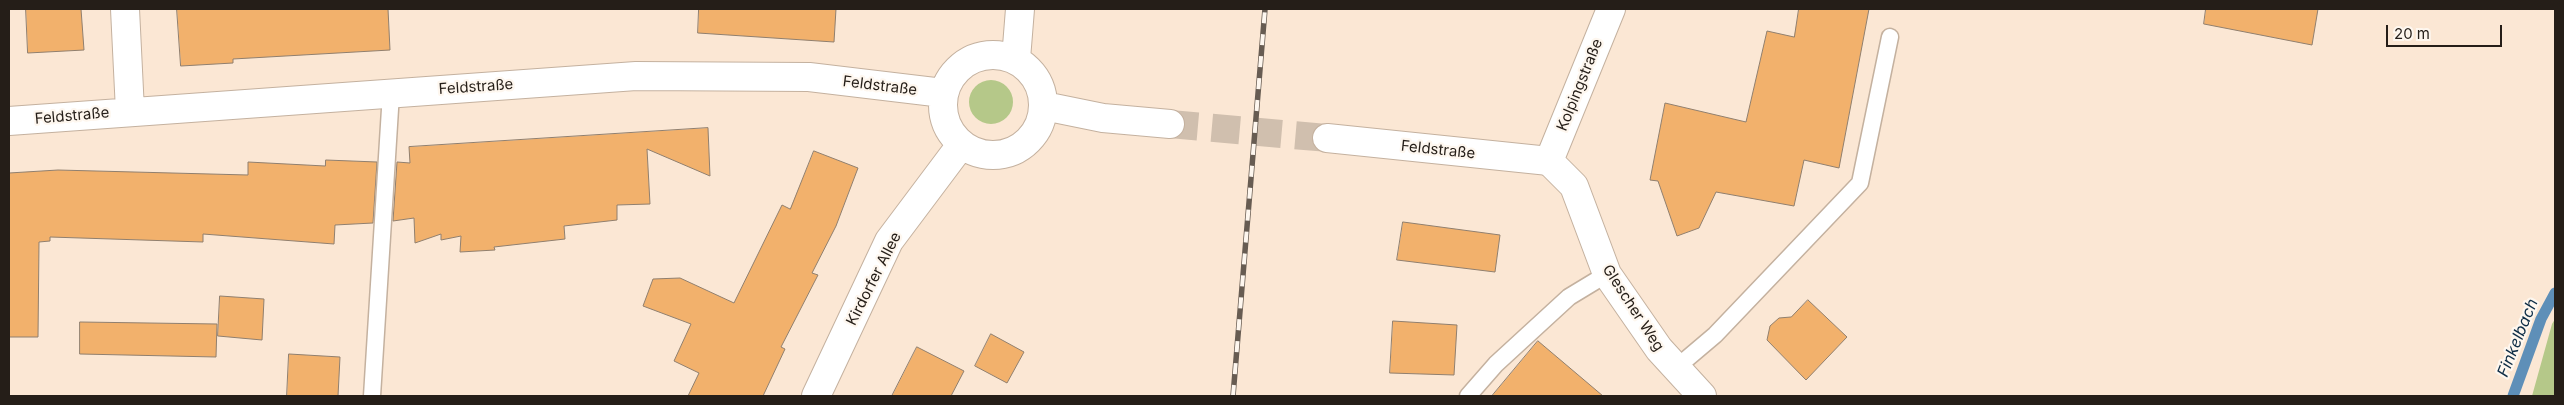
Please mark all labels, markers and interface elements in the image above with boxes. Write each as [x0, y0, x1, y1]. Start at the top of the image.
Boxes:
scale bar [2389, 15, 2505, 47]
text: 20 m [2394, 24, 2430, 43]
street label: Kolpingstraße [1553, 36, 1607, 134]
street label: Feldstraße [842, 73, 918, 99]
street label: Feldstraße [438, 75, 514, 99]
street label: Feldstraße [34, 104, 110, 128]
street label: Feldstraße [1400, 137, 1476, 163]
street label: Kirdorfer Allee [843, 229, 905, 329]
street label: Glescher Weg [1598, 261, 1668, 355]
water label: Finkelbach [2494, 296, 2542, 380]

